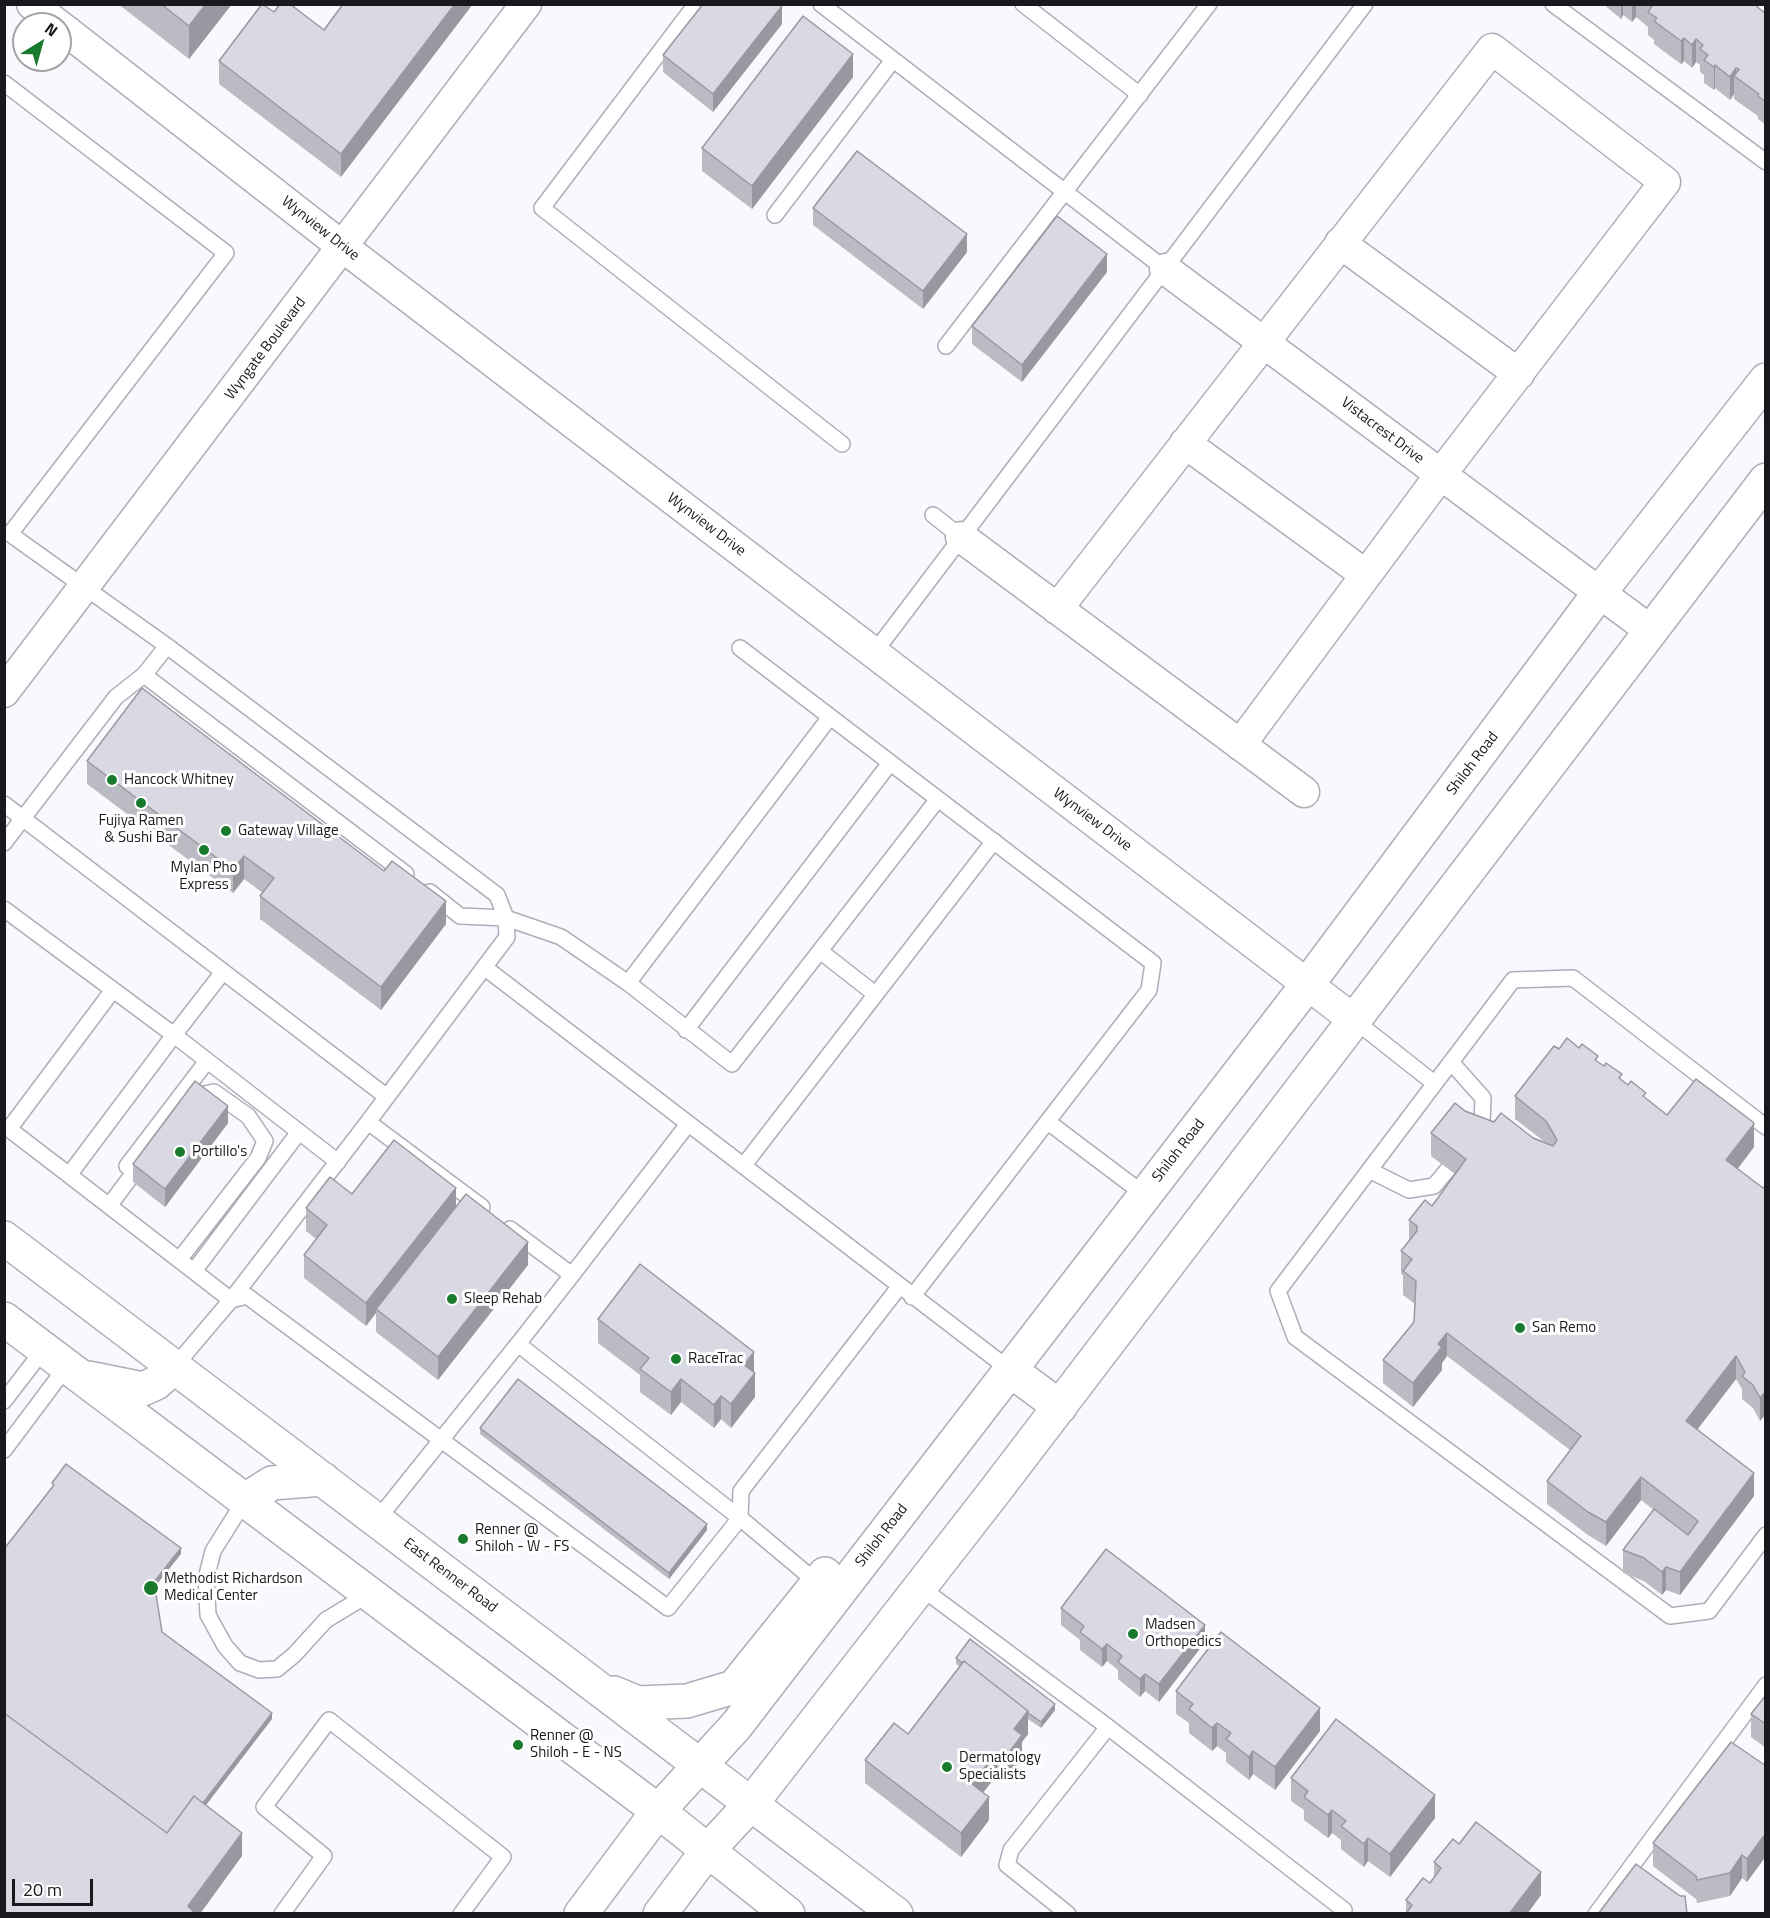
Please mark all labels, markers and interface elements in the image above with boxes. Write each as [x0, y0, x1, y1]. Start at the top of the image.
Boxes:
north arrow [12, 12, 72, 72]
text: N [40, 16, 63, 42]
street label: Wynview Drive [277, 193, 363, 265]
street label: Wyngate Boulevard [222, 294, 310, 404]
street label: Vistacrest Drive [1337, 394, 1427, 468]
street label: Wynview Drive [663, 490, 749, 560]
street label: Shiloh Road [1443, 729, 1503, 799]
place label: Hancock Whitney [124, 771, 234, 789]
marker: Hancock Whitney [105, 773, 119, 787]
street label: Wynview Drive [1049, 785, 1135, 855]
marker: Fujiya Ramen & Sushi Bar [134, 796, 148, 810]
place label: Fujiya Ramen & Sushi Bar [98, 812, 184, 847]
place label: Gateway Village [238, 822, 339, 840]
marker: Gateway Village [219, 824, 233, 838]
marker: Mylan Pho Express [197, 843, 211, 857]
place label: Mylan Pho Express [170, 859, 238, 894]
street label: Shiloh Road [1149, 1116, 1209, 1186]
place label: Portillo's [192, 1143, 247, 1161]
marker: Portillo's [173, 1145, 187, 1159]
place label: Sleep Rehab [464, 1290, 542, 1308]
marker: Sleep Rehab [445, 1292, 459, 1306]
place label: San Remo [1532, 1319, 1596, 1337]
marker: San Remo [1513, 1321, 1527, 1335]
place label: RaceTrac [688, 1350, 743, 1368]
marker: RaceTrac [669, 1352, 683, 1366]
street label: Shiloh Road [852, 1501, 912, 1571]
place label: Renner @ Shiloh - W - FS [475, 1521, 569, 1556]
marker: Renner @ Shiloh - W - FS [456, 1532, 470, 1546]
street label: East Renner Road [400, 1535, 500, 1617]
place label: Methodist Richardson Medical Center [164, 1570, 303, 1605]
marker: Methodist Richardson Medical Center [142, 1579, 160, 1597]
place label: Madsen Orthopedics [1145, 1616, 1222, 1651]
marker: Madsen Orthopedics [1126, 1627, 1140, 1641]
place label: Renner @ Shiloh - E - NS [530, 1727, 622, 1762]
marker: Renner @ Shiloh - E - NS [511, 1738, 525, 1752]
place label: Dermatology Specialists [959, 1749, 1041, 1784]
marker: Dermatology Specialists [940, 1760, 954, 1774]
scale bar [15, 1867, 96, 1905]
text: 20 m [23, 1876, 62, 1903]

